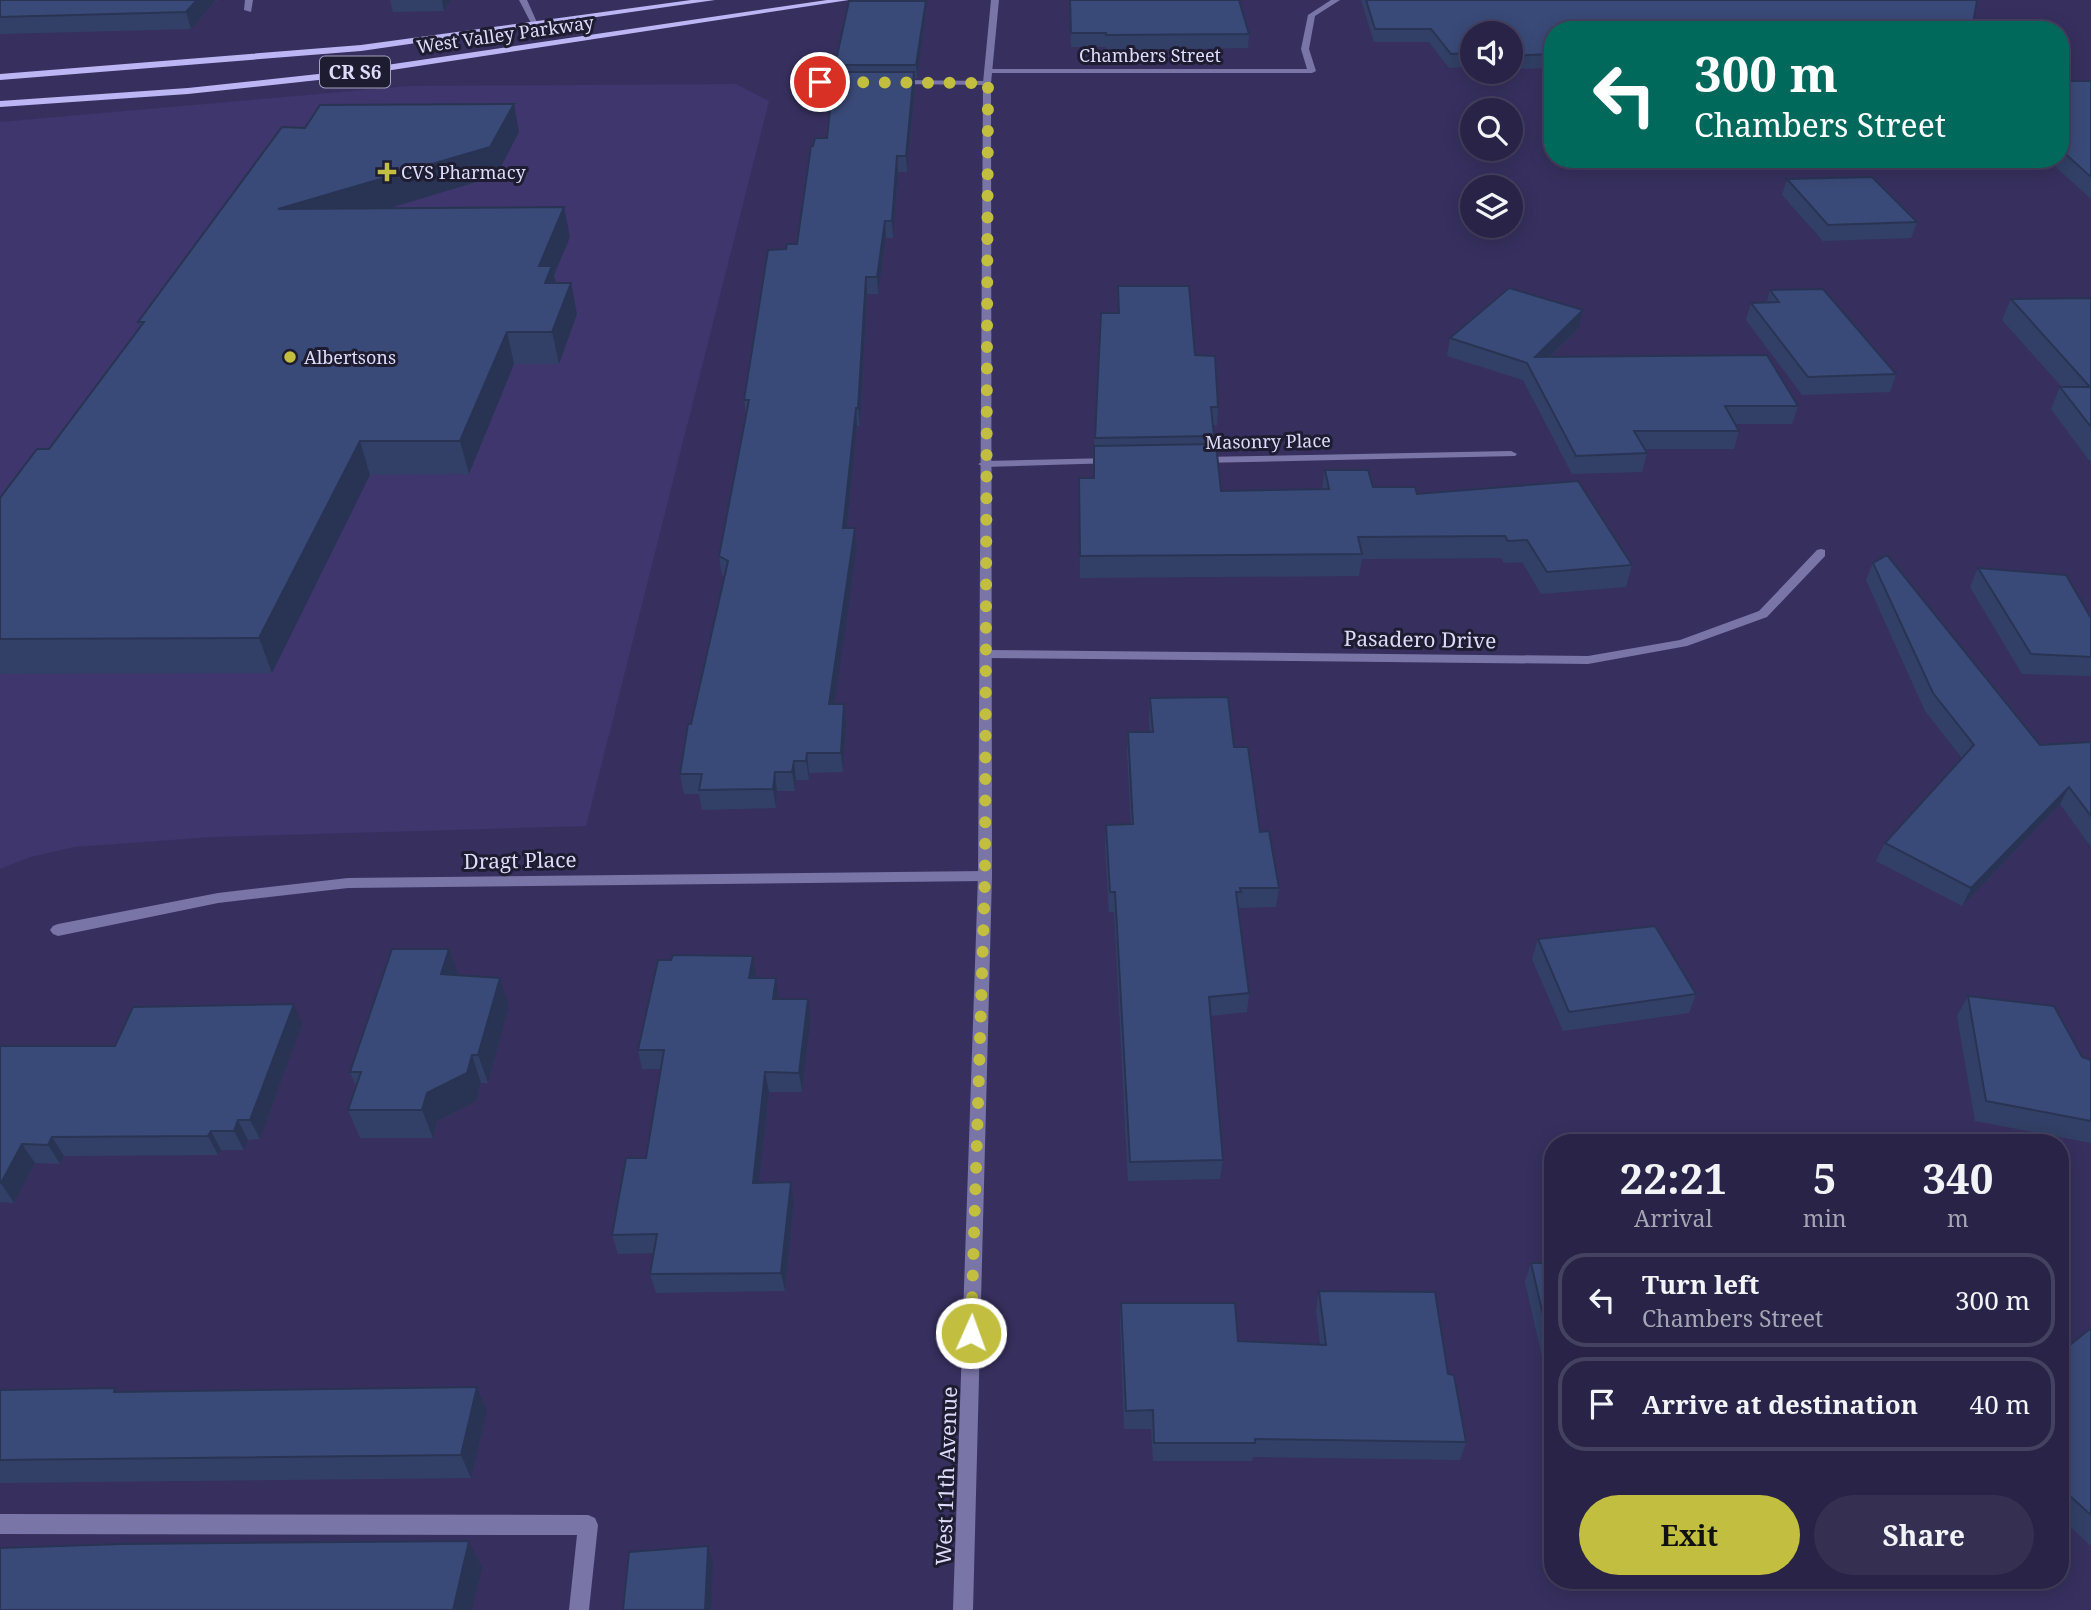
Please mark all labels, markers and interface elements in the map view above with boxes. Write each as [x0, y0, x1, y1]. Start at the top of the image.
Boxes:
street label: West Valley Parkway [415, 10, 596, 58]
map controls [1460, 21, 1523, 238]
button: sound [1460, 21, 1523, 84]
text: 300 m [1694, 40, 1838, 106]
street label: Chambers Street [1079, 43, 1221, 67]
icon: left [1579, 49, 1670, 140]
pin [790, 52, 850, 112]
road number: CR S6 [320, 57, 390, 88]
icon: arrive [801, 63, 839, 101]
button: search [1460, 98, 1523, 161]
text: Chambers Street [1694, 103, 1946, 146]
place label: CVS Pharmacy [401, 160, 527, 184]
marker: CVS Pharmacy [379, 164, 395, 180]
button: layers [1460, 175, 1523, 238]
place label: Albertsons [304, 345, 396, 369]
marker: Albertsons [282, 349, 298, 365]
street label: Masonry Place [1205, 428, 1331, 454]
street label: Pasadero Drive [1343, 624, 1497, 654]
street label: Dragt Place [463, 845, 577, 875]
text: 22:21 [1620, 1149, 1727, 1206]
text: 5 [1813, 1149, 1837, 1206]
text: 340 [1922, 1149, 1993, 1206]
text: Arrival [1634, 1202, 1713, 1234]
text: min [1803, 1202, 1847, 1234]
text: m [1947, 1202, 1969, 1234]
text: Turn left [1642, 1266, 1759, 1302]
icon: left [1583, 1281, 1621, 1319]
text: 300 m [1955, 1282, 2030, 1318]
position arrow [934, 1296, 1008, 1370]
text: Chambers Street [1642, 1302, 1823, 1334]
icon: arrive [1583, 1385, 1621, 1423]
street label: West 11th Avenue [929, 1386, 963, 1566]
text: Arrive at destination [1642, 1386, 1918, 1422]
text: 40 m [1970, 1386, 2030, 1422]
button: Exit [1579, 1495, 1800, 1575]
button: Share [1814, 1495, 2034, 1575]

